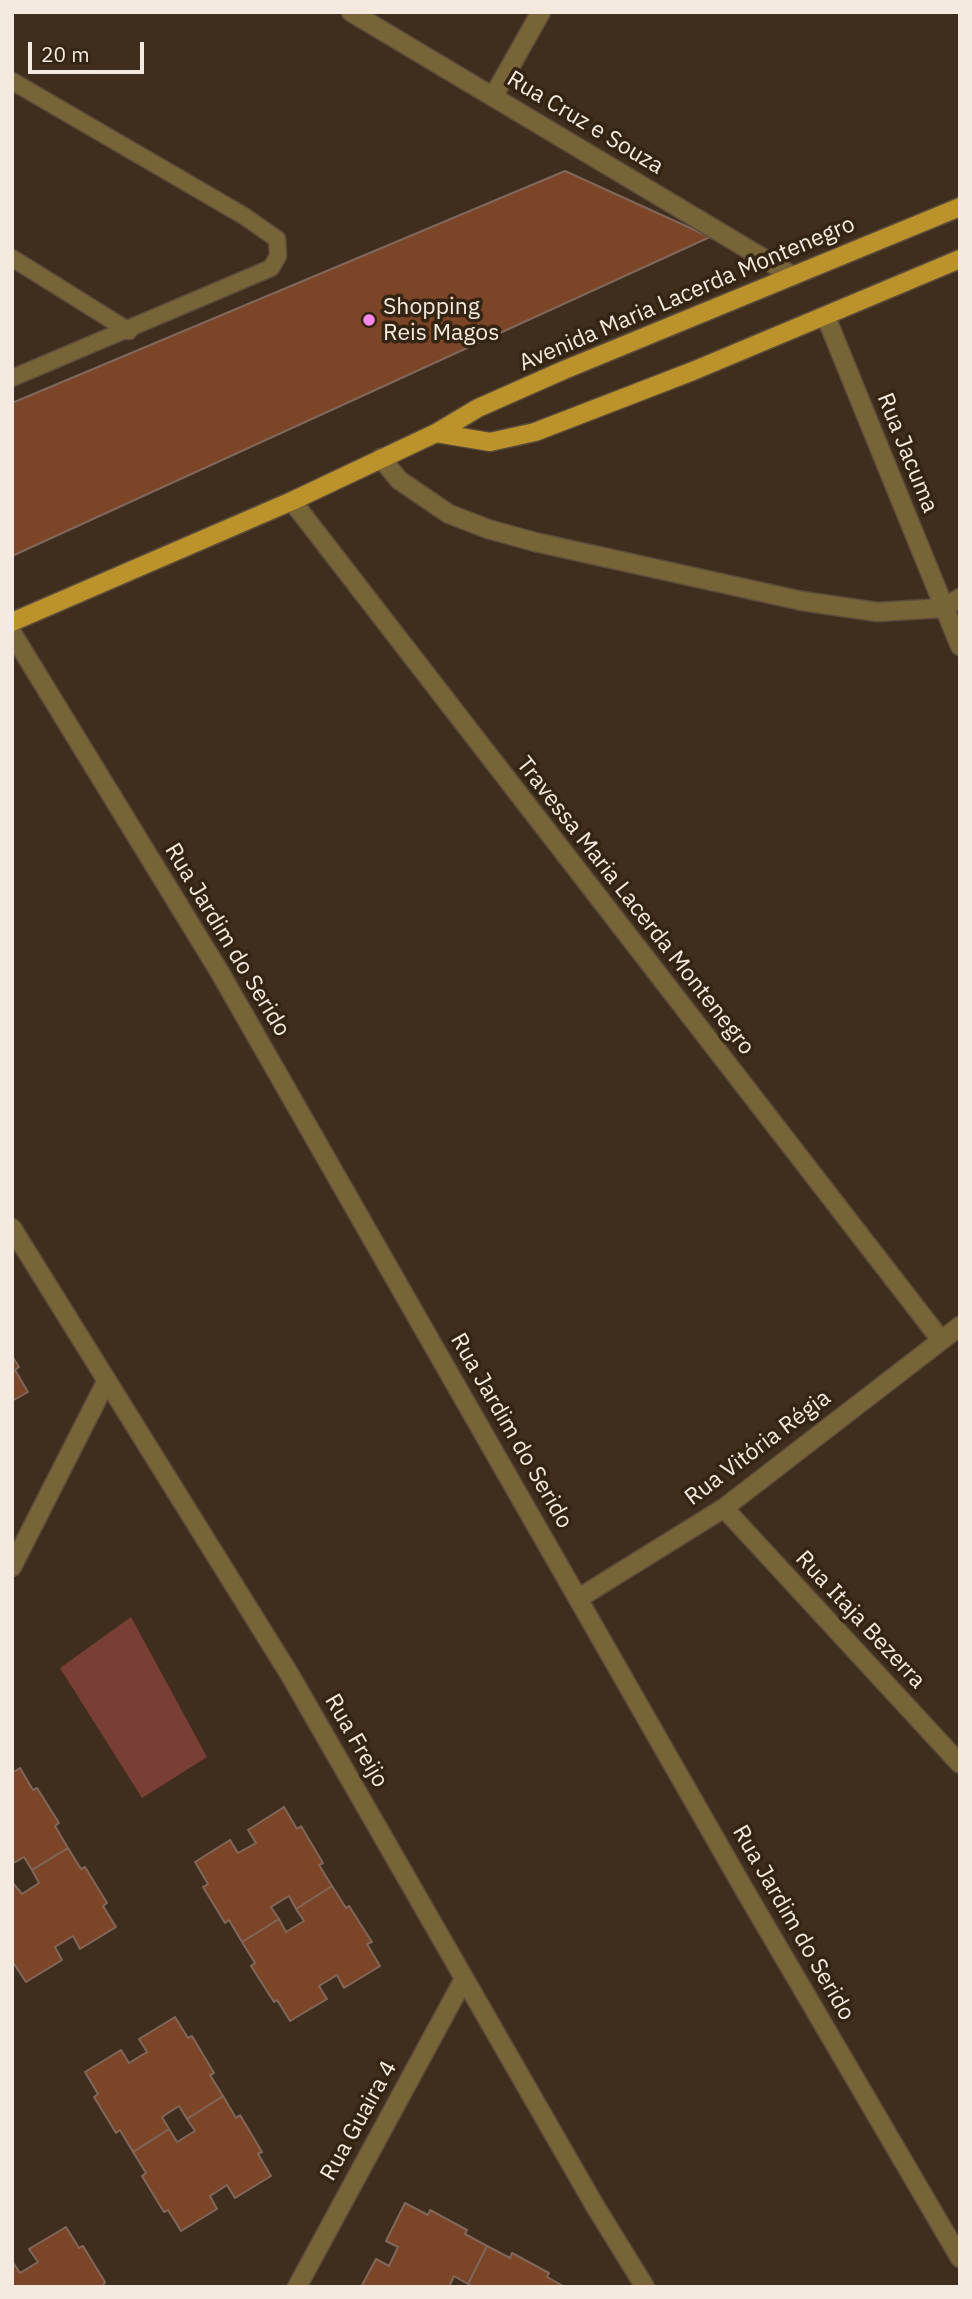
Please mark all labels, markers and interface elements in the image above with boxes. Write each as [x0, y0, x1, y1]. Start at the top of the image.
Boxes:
scale bar [32, 28, 147, 72]
text: 20 m [41, 40, 90, 68]
street label: Rua Cruz e Souza [502, 65, 668, 181]
street label: Avenida Maria Lacerda Montenegro [515, 211, 859, 377]
place label: Shopping Reis Magos [383, 293, 499, 347]
marker: Shopping Reis Magos [361, 312, 377, 328]
street label: Rua Jacuma [871, 389, 943, 517]
street label: Travessa Maria Lacerda Montenegro [510, 751, 760, 1061]
street label: Rua Jardim do Serido [158, 838, 296, 1042]
street label: Rua Jardim do Serido [444, 1329, 578, 1533]
street label: Rua Vitória Régia [680, 1384, 836, 1512]
street label: Rua Itaja Bezerra [789, 1545, 931, 1695]
street label: Rua Freijo [318, 1689, 394, 1793]
street label: Rua Jardim do Serido [726, 1821, 860, 2025]
street label: Rua Guaira 4 [315, 2056, 403, 2186]

